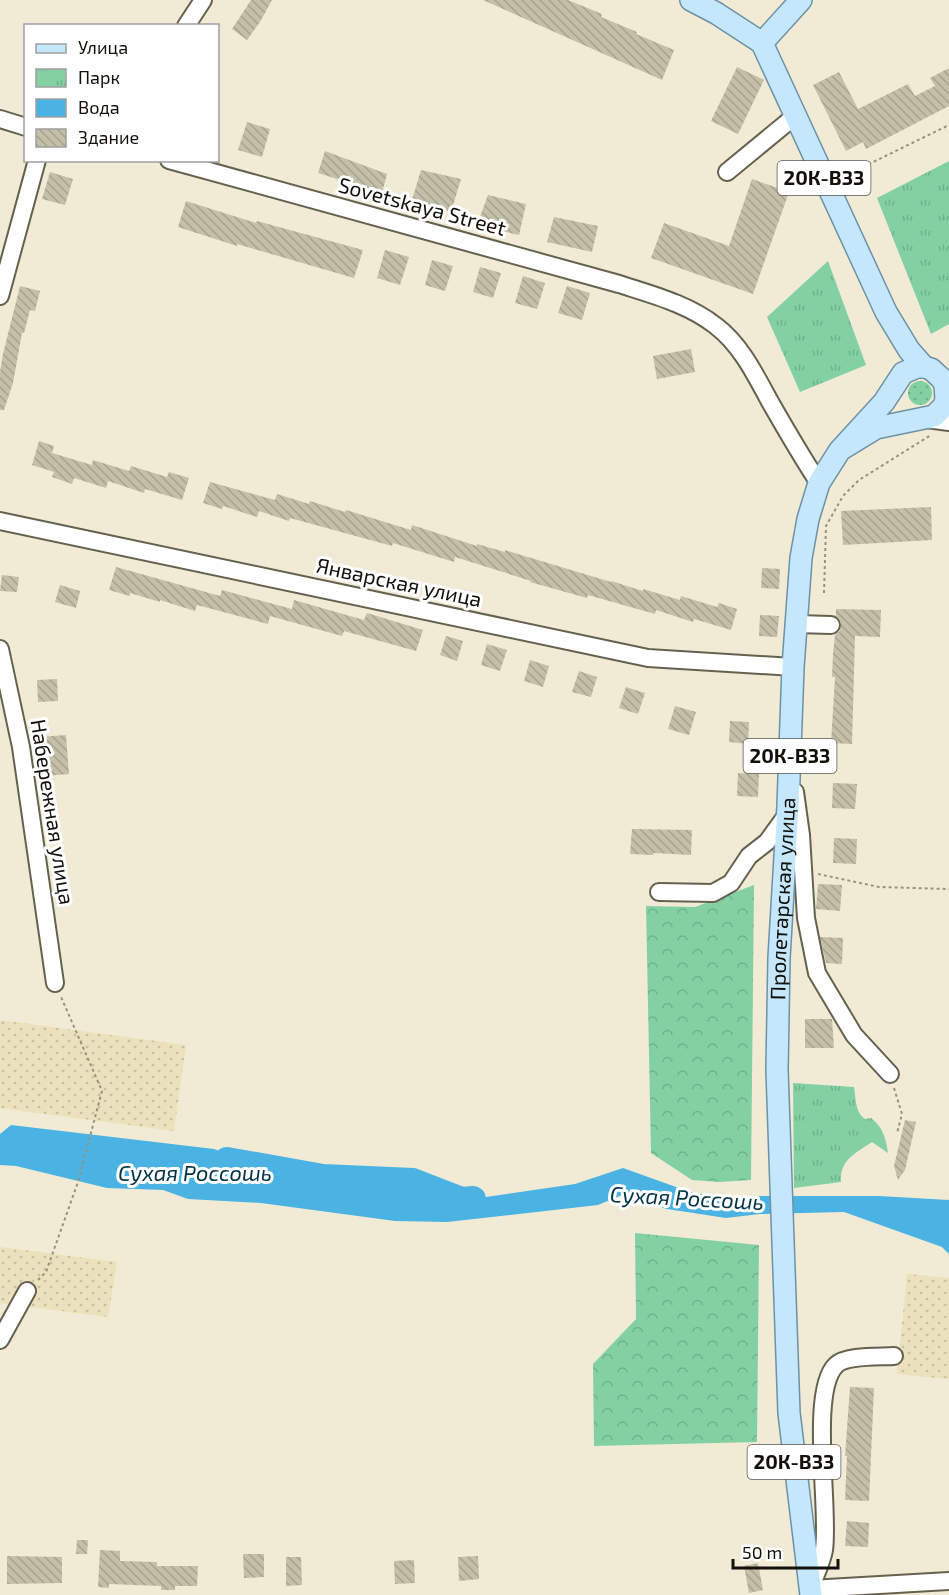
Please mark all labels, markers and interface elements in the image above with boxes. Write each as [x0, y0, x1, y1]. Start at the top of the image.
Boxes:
legend [24, 24, 219, 162]
text: Улица [78, 36, 128, 58]
text: Парк [78, 66, 120, 88]
text: Вода [78, 96, 120, 118]
text: Здание [78, 126, 139, 148]
road number: 20К-В33 [778, 161, 870, 195]
street label: Sovetskaya Street [336, 171, 509, 240]
street label: Январская улица [314, 552, 484, 612]
street label: Набережная улица [25, 717, 80, 907]
road number: 20К-В33 [744, 739, 836, 773]
street label: Пролетарская улица [764, 797, 799, 1000]
water label: Сухая Россошь [118, 1159, 272, 1185]
water label: Сухая Россошь [609, 1180, 765, 1214]
road number: 20К-В33 [748, 1445, 840, 1479]
scale bar [733, 1532, 838, 1570]
text: 50 m [742, 1541, 782, 1563]

